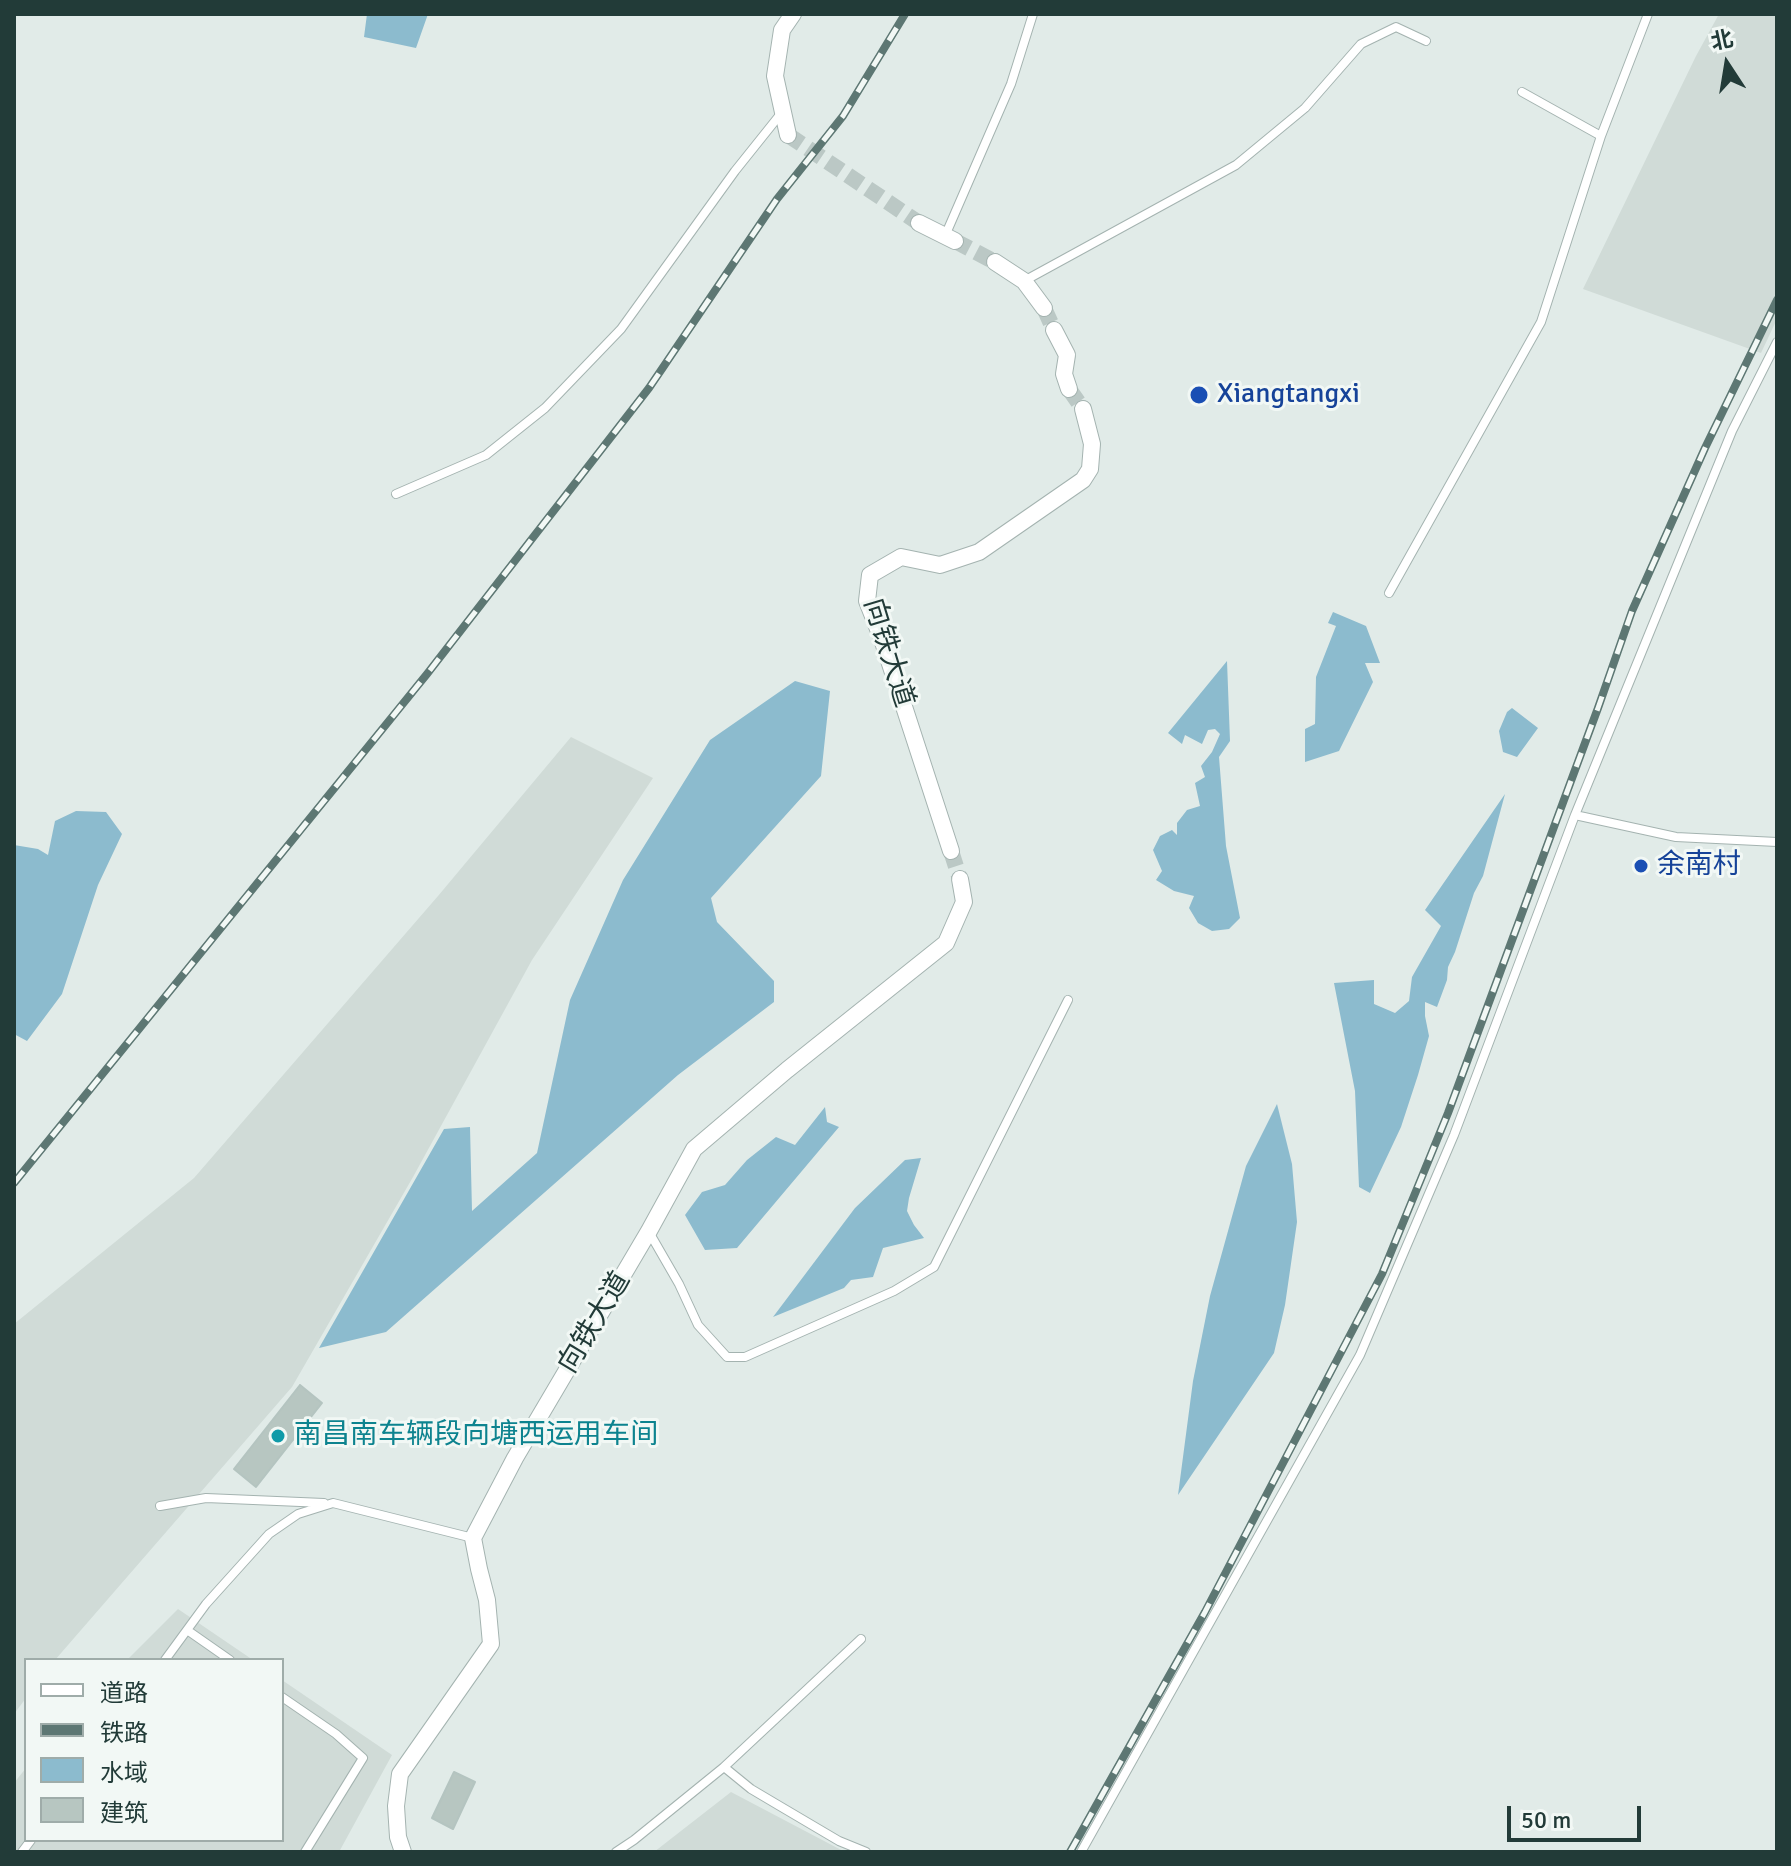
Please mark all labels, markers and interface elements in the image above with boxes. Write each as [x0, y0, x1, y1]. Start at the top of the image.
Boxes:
north arrow [1687, 24, 1767, 104]
text: 北 [1708, 25, 1735, 56]
place label: Xiangtangxi [1217, 378, 1360, 412]
marker: Xiangtangxi [1188, 384, 1210, 406]
street label: 向铁大道 [856, 595, 920, 711]
place label: 余南村 [1657, 849, 1741, 883]
marker: 余南村 [1632, 857, 1650, 875]
street label: 向铁大道 [552, 1266, 638, 1380]
place label: 南昌南车辆段向塘西运用车间 [294, 1419, 658, 1453]
marker: 南昌南车辆段向塘西运用车间 [269, 1427, 287, 1445]
legend [24, 1658, 284, 1842]
text: 道路 [100, 1678, 148, 1708]
text: 铁路 [100, 1718, 148, 1748]
text: 水域 [100, 1758, 148, 1788]
scale bar [1511, 1790, 1645, 1840]
text: 建筑 [100, 1798, 148, 1828]
text: 50 m [1521, 1805, 1571, 1835]

